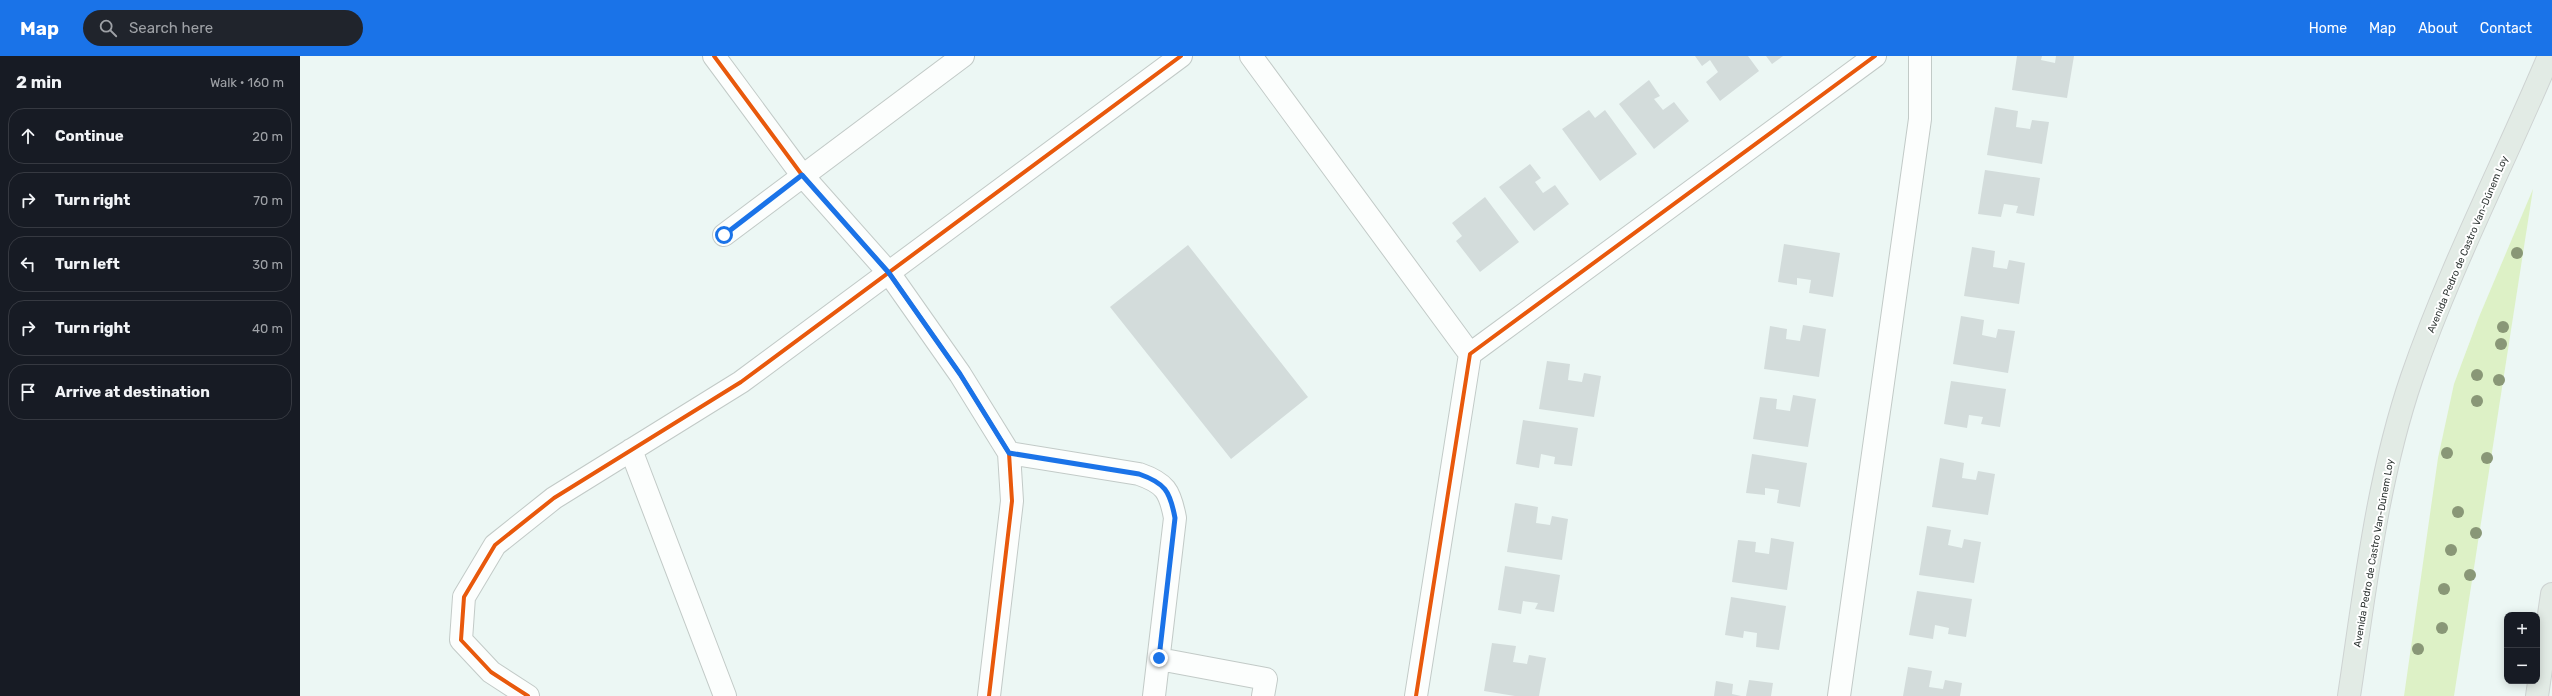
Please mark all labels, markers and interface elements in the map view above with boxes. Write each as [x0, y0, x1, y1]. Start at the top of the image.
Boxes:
search box [83, 10, 363, 46]
text: Map [20, 17, 59, 40]
icon: search [97, 17, 119, 39]
text: Search here [129, 19, 213, 37]
text: Home [2309, 20, 2347, 37]
text: Map [2369, 20, 2396, 37]
text: About [2418, 20, 2458, 37]
text: Contact [2480, 20, 2532, 37]
text: 2 min [16, 72, 62, 92]
text: Walk · 160 m [210, 75, 284, 90]
icon: ahead [17, 125, 39, 147]
text: Continue [55, 127, 124, 145]
text: 20 m [252, 129, 283, 144]
street label: Avenida Pedro de Castro Van-Dúnem Loy [2425, 154, 2511, 335]
icon: right [17, 189, 39, 211]
text: Turn right [55, 191, 130, 209]
text: 70 m [253, 193, 283, 208]
route start [715, 226, 733, 244]
icon: left [17, 253, 39, 275]
text: Turn left [55, 255, 120, 273]
text: 30 m [252, 257, 283, 272]
icon: right [17, 317, 39, 339]
text: Turn right [55, 319, 130, 337]
text: 40 m [252, 321, 283, 336]
icon: arrive [17, 381, 39, 403]
text: Arrive at destination [55, 383, 210, 401]
street label: Avenida Pedro de Castro Van-Dúnem Loy [2351, 458, 2397, 648]
map controls [2504, 612, 2540, 684]
button: + [2504, 612, 2540, 648]
button: − [2504, 648, 2540, 684]
route end [1150, 649, 1168, 667]

